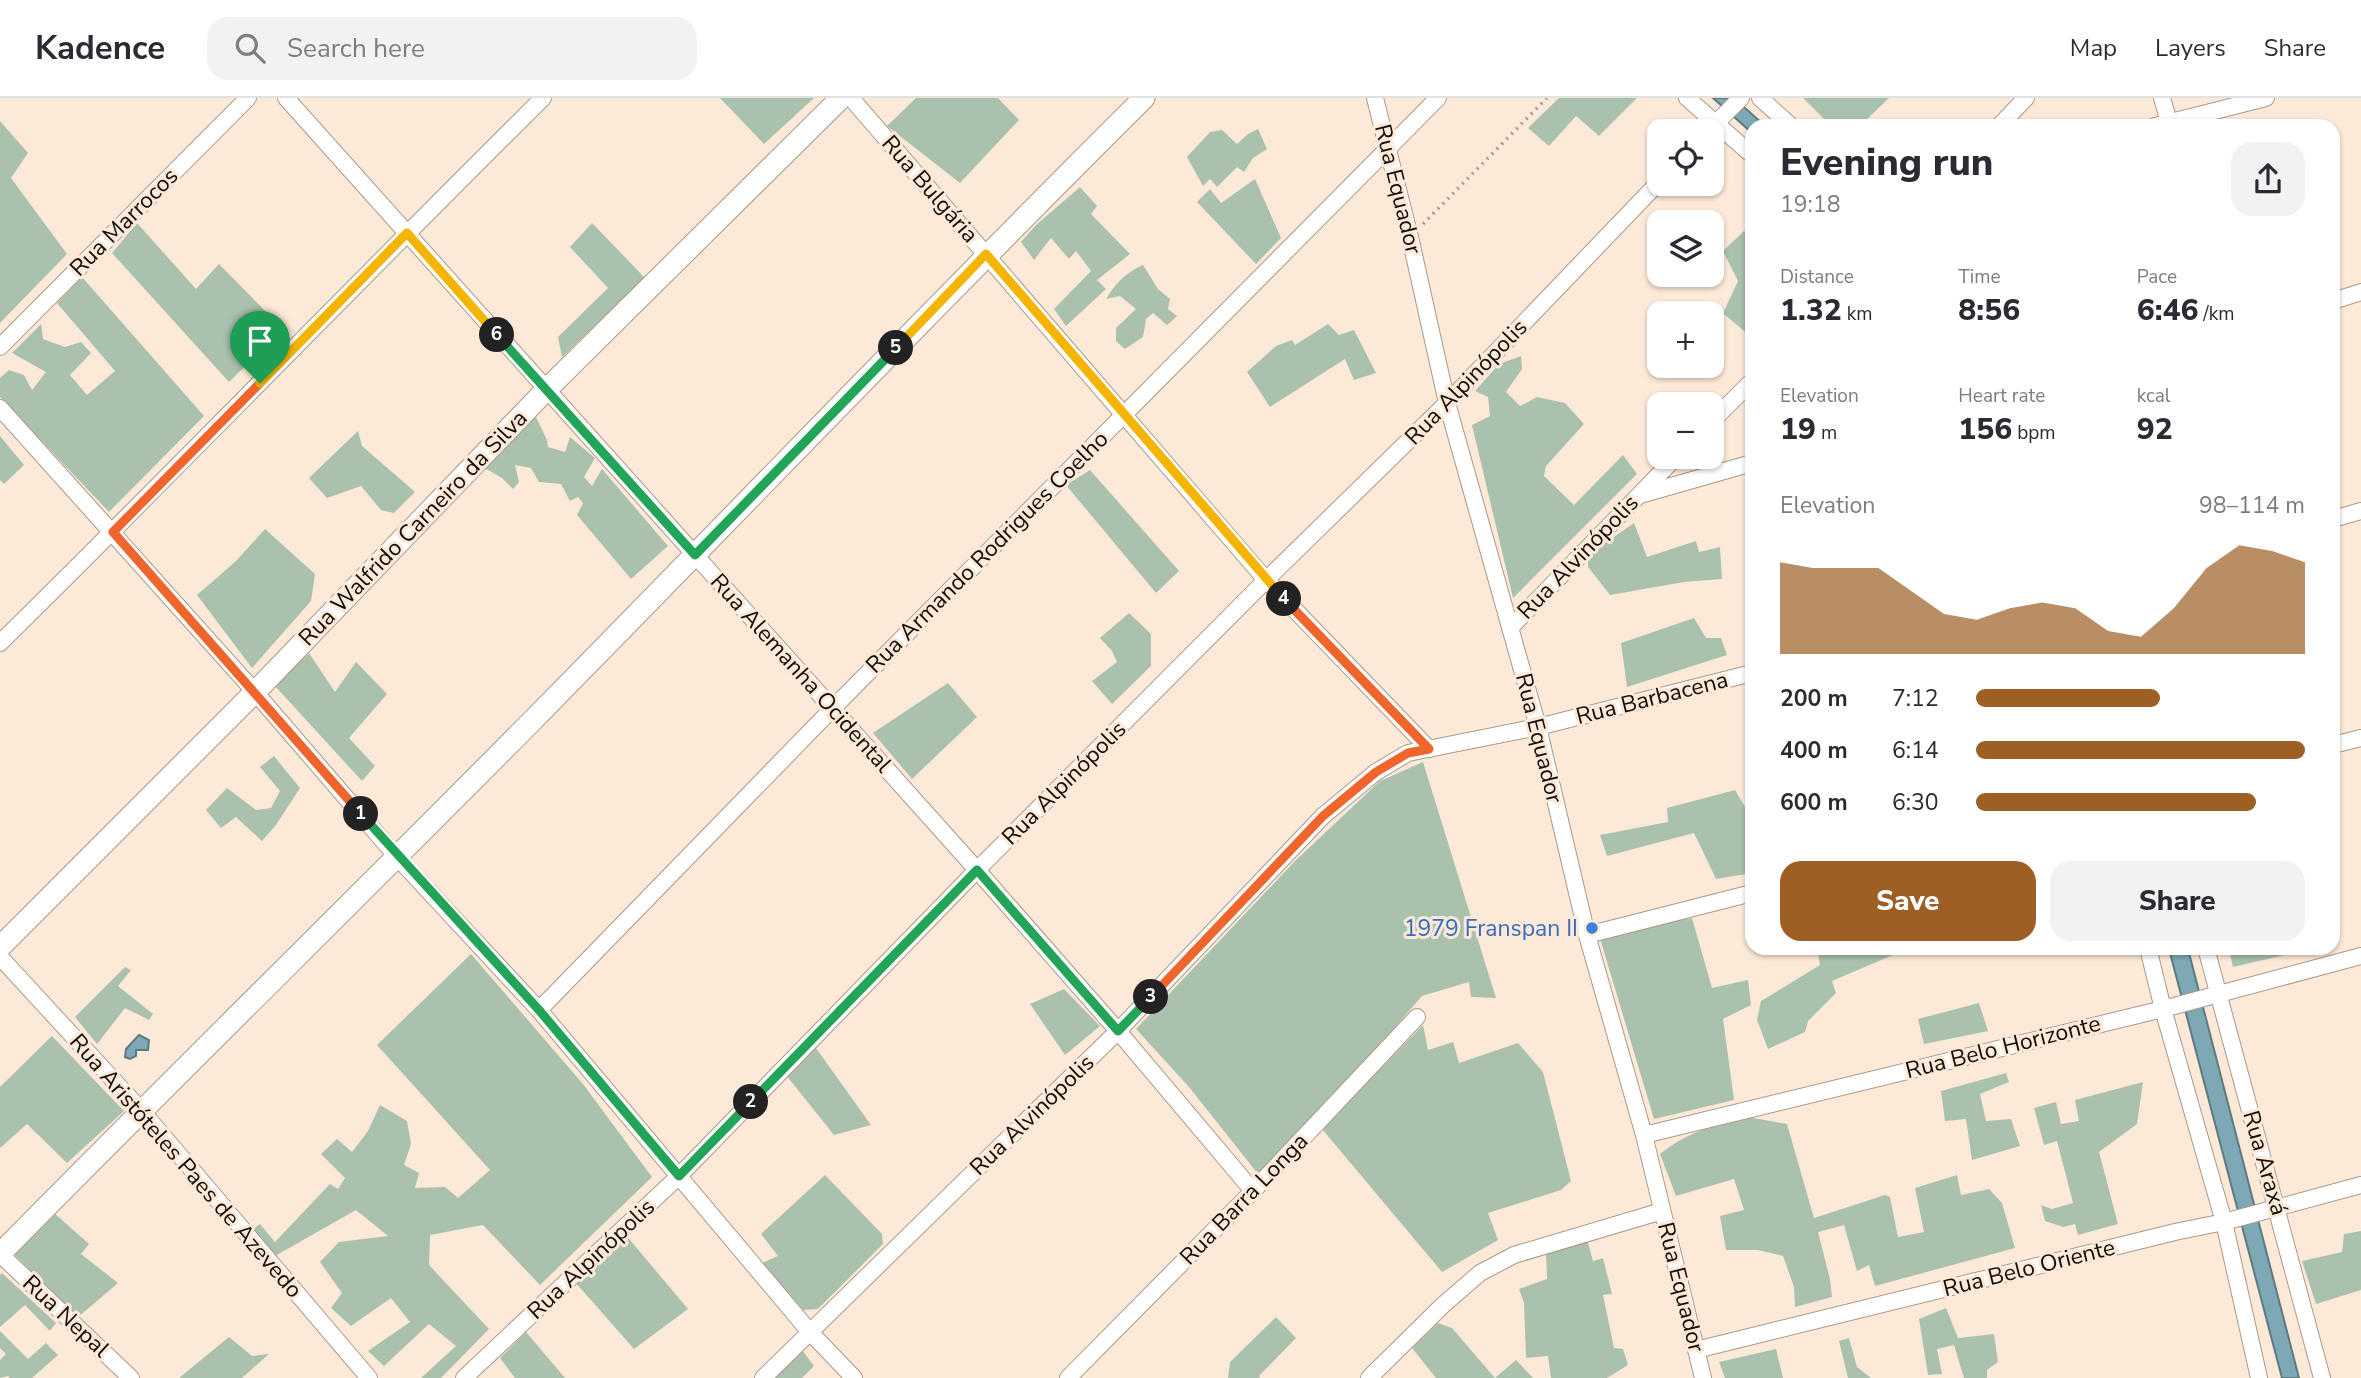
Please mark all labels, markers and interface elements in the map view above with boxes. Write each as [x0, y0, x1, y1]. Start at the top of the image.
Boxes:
search box [207, 17, 697, 80]
text: Kadence [35, 26, 165, 71]
icon: search [231, 29, 269, 67]
text: Search here [287, 31, 425, 66]
text: Map [2070, 32, 2117, 64]
text: Layers [2155, 32, 2226, 64]
text: Share [2264, 32, 2326, 64]
map controls [1647, 119, 1724, 469]
button: locate [1647, 119, 1724, 196]
street label: Rua Equador [1367, 121, 1429, 258]
street label: Rua Bulgária [875, 129, 985, 249]
text: Evening run [1780, 137, 1993, 188]
button: share [2231, 142, 2305, 216]
street label: Rua Marrocos [63, 161, 185, 283]
text: 19:18 [1780, 189, 1840, 220]
button: layers [1647, 210, 1724, 287]
text: Distance [1780, 264, 1854, 290]
text: Time [1958, 264, 2001, 290]
text: Pace [2137, 264, 2177, 290]
text: 1.32 [1780, 290, 1842, 331]
text: 8:56 [1958, 290, 2020, 331]
text: 6:46 [2137, 290, 2198, 331]
button: + [1647, 301, 1724, 378]
text: km [1842, 301, 1872, 327]
text: /km [2198, 301, 2234, 327]
pin [230, 311, 290, 383]
street label: Rua Alpinópolis [1398, 312, 1534, 452]
pin: 6 [480, 317, 514, 352]
text: 6 [491, 321, 502, 347]
icon: arrive [241, 322, 279, 360]
pin: 5 [878, 330, 914, 366]
text: 5 [890, 334, 901, 360]
text: Elevation [1780, 383, 1859, 409]
text: Heart rate [1958, 383, 2045, 409]
text: kcal [2137, 383, 2170, 409]
button: − [1647, 392, 1724, 469]
street label: Rua Walfrido Carneiro da Silva [292, 403, 534, 653]
text: 19 [1780, 409, 1816, 450]
text: 156 [1958, 409, 2012, 450]
text: 92 [2137, 409, 2173, 450]
text: m [1816, 420, 1837, 446]
text: bpm [2012, 420, 2056, 446]
street label: Rua Armando Rodrigues Coelho [859, 424, 1115, 680]
street label: Rua Alvinópolis [1511, 488, 1645, 626]
text: Elevation [1780, 490, 1875, 521]
text: 98–114 m [2199, 490, 2305, 521]
street label: Rua Alemanha Ocidental [703, 567, 899, 779]
pin: 4 [1266, 582, 1302, 616]
text: 4 [1278, 585, 1289, 611]
street label: Rua Barbacena [1573, 664, 1731, 732]
street label: Rua Equador [1508, 670, 1570, 807]
text: 200 m [1780, 683, 1848, 714]
text: 7:12 [1892, 683, 1939, 714]
street label: Rua Alpinópolis [995, 714, 1133, 852]
text: 400 m [1780, 735, 1848, 766]
text: 6:14 [1892, 735, 1939, 766]
text: 600 m [1780, 787, 1848, 818]
text: 6:30 [1892, 787, 1939, 818]
pin: 1 [344, 796, 378, 832]
text: 1 [355, 800, 366, 826]
button: Save [1780, 861, 2036, 941]
button: Share [2050, 861, 2305, 941]
place label: 1979 Franspan II [1404, 913, 1578, 944]
marker: 1979 Franspan II [1584, 920, 1600, 936]
pin: 3 [1134, 979, 1168, 1014]
text: 3 [1145, 983, 1156, 1009]
street label: Rua Belo Horizonte [1902, 1008, 2104, 1086]
street label: Rua Aristóteles Paes de Azevedo [63, 1027, 309, 1305]
street label: Rua Alvinópolis [963, 1048, 1101, 1182]
pin: 2 [734, 1084, 768, 1119]
text: 2 [745, 1088, 756, 1114]
street label: Rua Araxá [2235, 1107, 2295, 1219]
street label: Rua Barra Longa [1173, 1126, 1315, 1272]
street label: Rua Alpinópolis [520, 1192, 662, 1326]
street label: Rua Equador [1650, 1219, 1712, 1356]
street label: Rua Belo Oriente [1940, 1232, 2118, 1304]
street label: Rua Nepal [16, 1268, 116, 1364]

